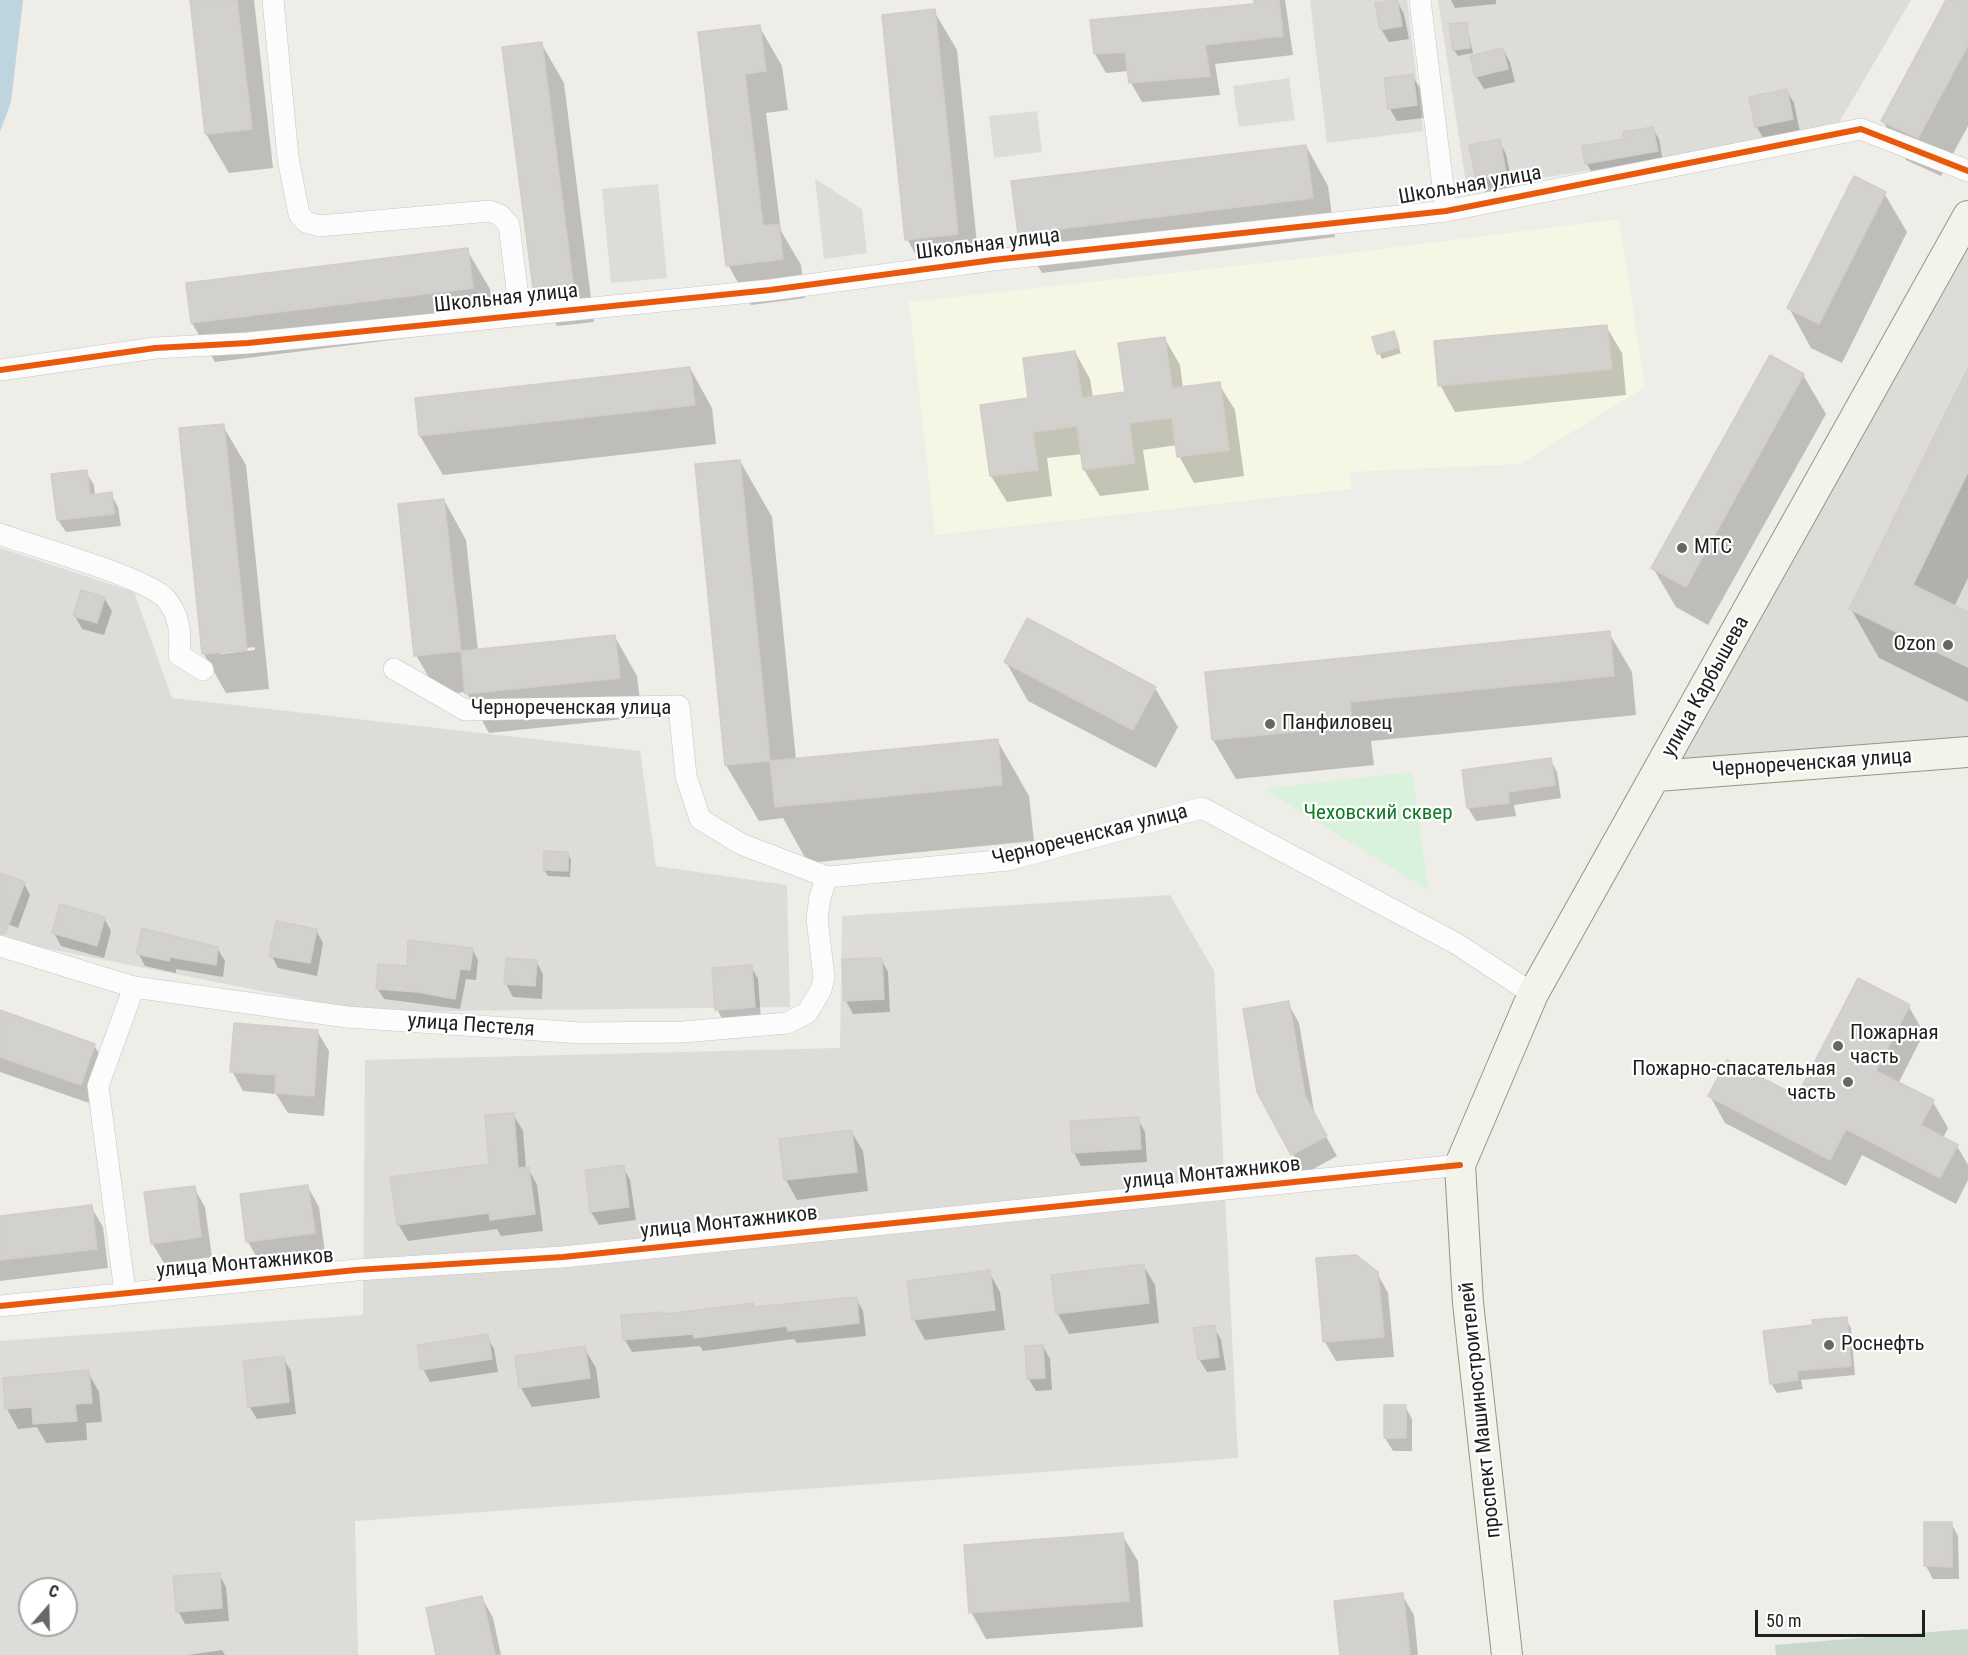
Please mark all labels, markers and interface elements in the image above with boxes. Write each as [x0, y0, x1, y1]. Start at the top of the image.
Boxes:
street label: Школьная улица [1397, 161, 1543, 211]
street label: Школьная улица [915, 224, 1061, 266]
street label: Школьная улица [433, 279, 579, 319]
place label: МТС [1694, 535, 1732, 561]
marker: МТС [1675, 541, 1689, 555]
street label: улица Карбышева [1657, 612, 1755, 762]
place label: Ozon [1894, 632, 1936, 658]
marker: Ozon [1941, 638, 1955, 652]
street label: Чернореченская улица [471, 696, 671, 722]
place label: Панфиловец [1282, 711, 1392, 737]
marker: Панфиловец [1263, 717, 1277, 731]
street label: Чернореченская улица [1711, 744, 1913, 784]
street label: Чернореченская улица [990, 800, 1190, 872]
park label: Чеховский сквер [1303, 801, 1453, 827]
street label: улица Пестеля [407, 1009, 535, 1043]
place label: Пожарная часть [1850, 1021, 1939, 1071]
marker: Пожарная часть [1831, 1039, 1845, 1053]
place label: Пожарно-спасательная часть [1632, 1057, 1836, 1107]
marker: Пожарно-спасательная часть [1841, 1075, 1855, 1089]
street label: улица Монтажников [1122, 1152, 1302, 1196]
street label: улица Монтажников [639, 1201, 819, 1245]
street label: улица Монтажников [155, 1244, 335, 1284]
street label: проспект Машиностроителей [1455, 1281, 1507, 1539]
place label: Роснефть [1841, 1332, 1925, 1358]
marker: Роснефть [1822, 1338, 1836, 1352]
north arrow [18, 1577, 78, 1637]
text: С [46, 1581, 61, 1602]
scale bar [1758, 1598, 1928, 1636]
text: 50 m [1766, 1610, 1801, 1631]

